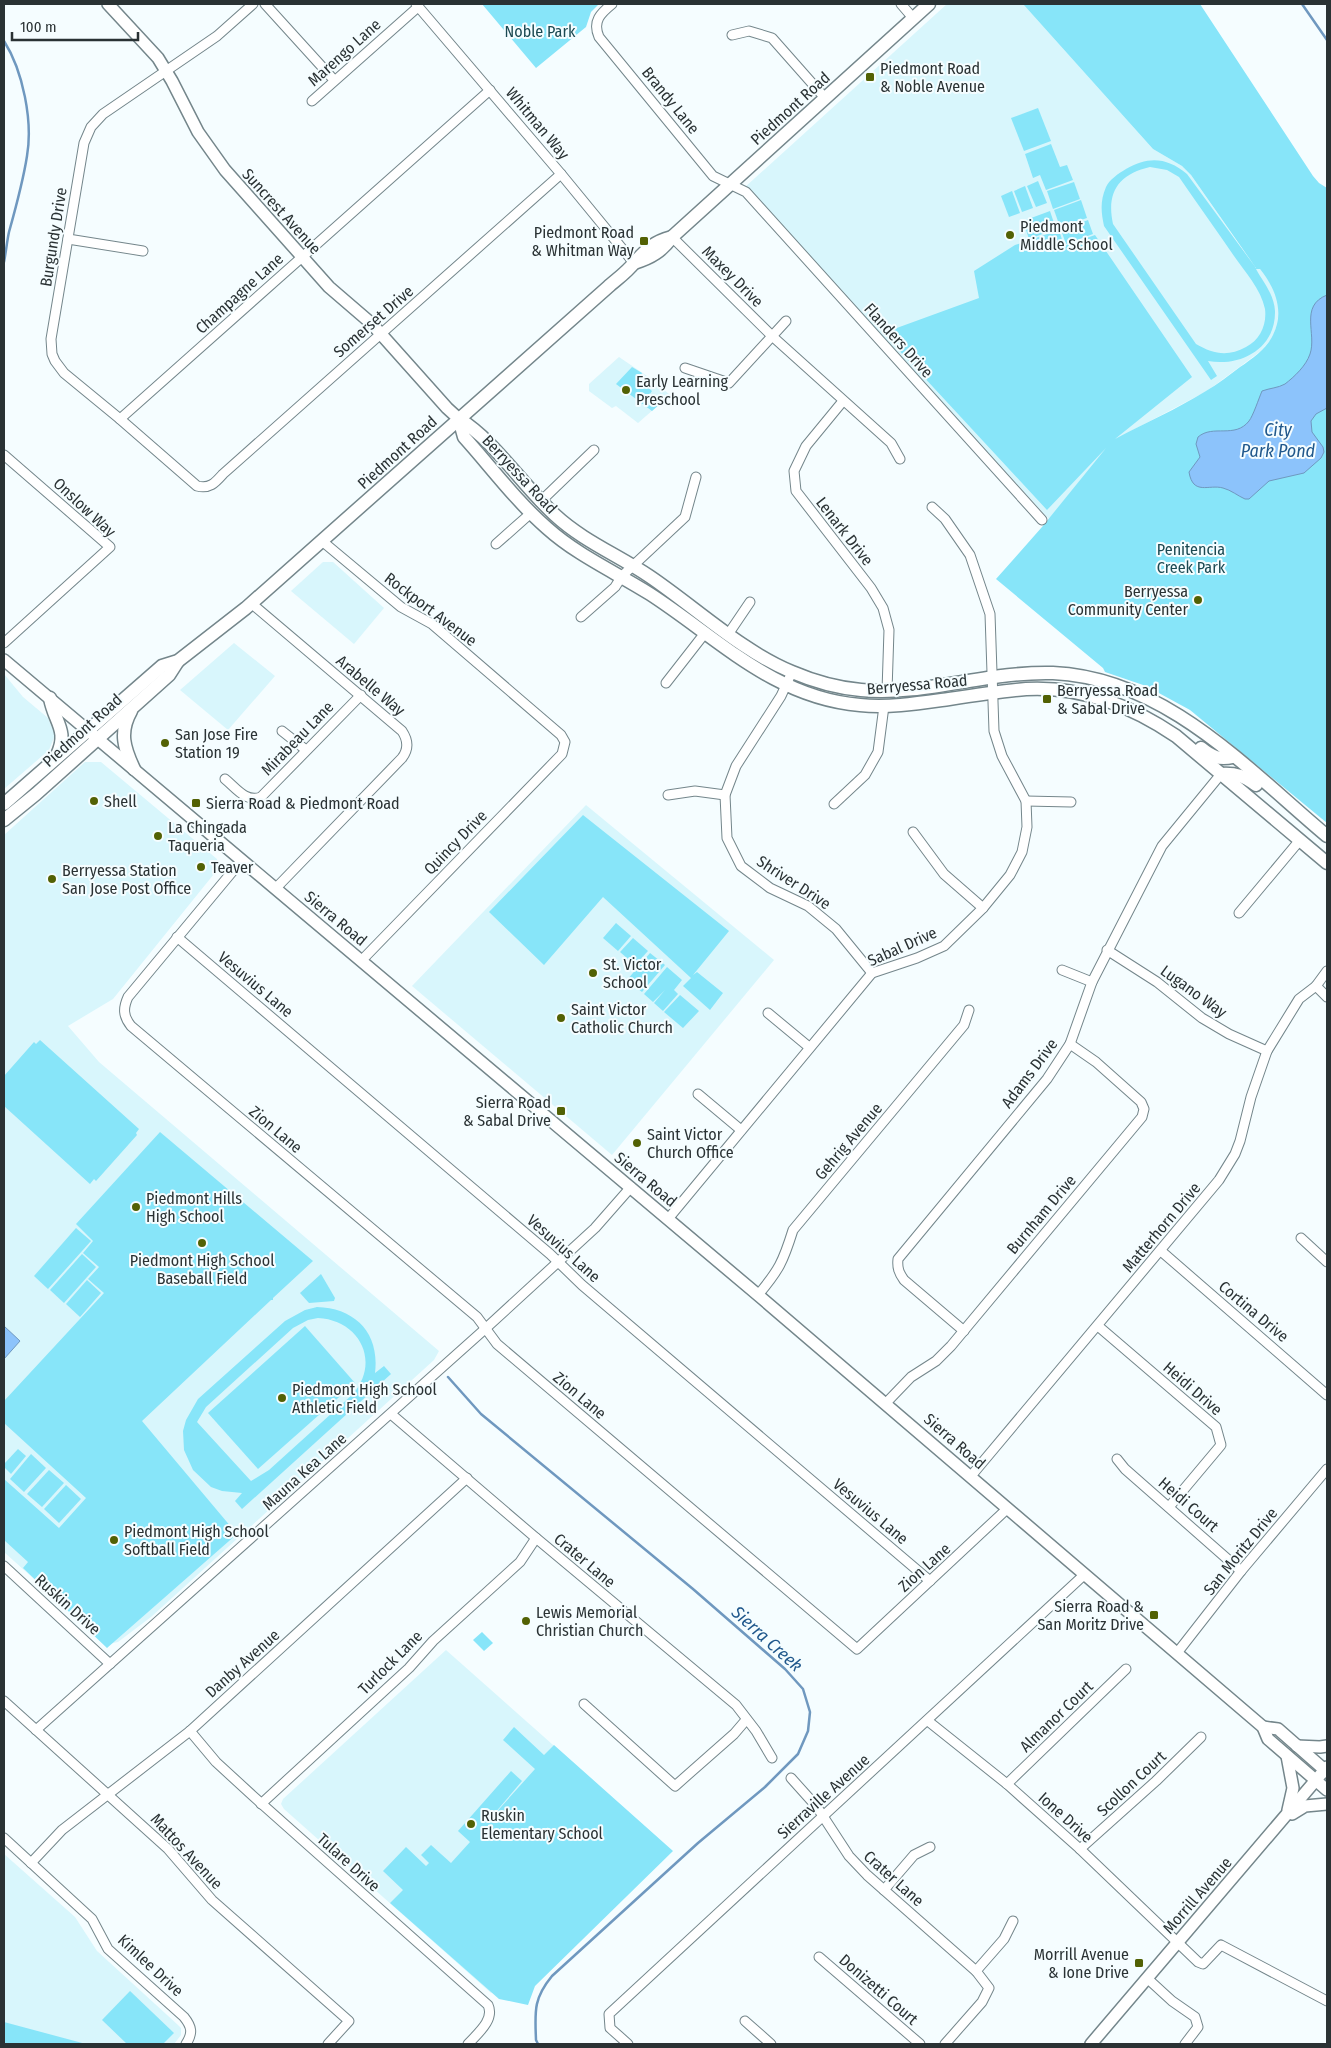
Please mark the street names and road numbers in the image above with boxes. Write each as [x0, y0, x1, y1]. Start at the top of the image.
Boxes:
street label: Marengo Lane [304, 15, 385, 90]
street label: Brandy Lane [638, 63, 703, 138]
street label: Piedmont Road [747, 68, 834, 149]
street label: Whitman Way [502, 83, 574, 164]
street label: Suncrest Avenue [238, 165, 325, 258]
street label: Burgundy Drive [36, 186, 71, 288]
street label: Maxey Drive [698, 242, 767, 311]
street label: Champagne Lane [192, 249, 287, 338]
street label: Somerset Drive [330, 282, 417, 361]
street label: Flanders Drive [860, 299, 937, 382]
street label: Piedmont Road [354, 412, 441, 493]
street label: Berryessa Road [478, 431, 561, 518]
street label: Onslow Way [50, 474, 120, 542]
street label: Lenark Drive [812, 493, 877, 569]
street label: Rockport Avenue [381, 568, 481, 650]
street label: Arabelle Way [332, 651, 410, 720]
street label: Berryessa Road [866, 671, 968, 698]
street label: Piedmont Road [39, 690, 126, 771]
street label: Mirabeau Lane [257, 697, 338, 779]
street label: Quincy Drive [420, 806, 491, 879]
street label: Shriver Drive [753, 852, 834, 913]
street label: Sierra Road [301, 887, 371, 950]
street label: Sabal Drive [865, 923, 940, 970]
street label: Vesuvius Lane [214, 947, 297, 1021]
street label: Lugano Way [1157, 961, 1231, 1022]
street label: Adams Drive [997, 1035, 1062, 1112]
street label: Gehrig Avenue [811, 1099, 886, 1184]
street label: Zion Lane [245, 1102, 306, 1157]
street label: Sierra Road [611, 1148, 681, 1211]
street label: Burnham Drive [1003, 1171, 1080, 1258]
street label: Matterhorn Drive [1118, 1178, 1205, 1276]
street label: Vesuvius Lane [523, 1210, 604, 1286]
street label: Cortina Drive [1215, 1277, 1292, 1346]
street label: Heidi Drive [1159, 1358, 1226, 1419]
street label: Zion Lane [549, 1368, 610, 1423]
street label: Sierra Road [920, 1410, 989, 1473]
street label: Mauna Kea Lane [258, 1429, 350, 1514]
street label: Heidi Court [1155, 1473, 1223, 1536]
street label: Vesuvius Lane [829, 1474, 912, 1548]
street label: San Moritz Drive [1199, 1504, 1281, 1599]
street label: Crater Lane [550, 1529, 619, 1592]
street label: Zion Lane [894, 1539, 954, 1596]
street label: Ruskin Drive [31, 1570, 104, 1639]
street label: Danby Avenue [201, 1625, 283, 1701]
street label: Turlock Lane [354, 1626, 426, 1698]
street label: Almanor Court [1016, 1676, 1097, 1756]
street label: Scollon Court [1093, 1746, 1170, 1820]
street label: Sierraville Avenue [773, 1750, 873, 1843]
street label: Ione Drive [1035, 1788, 1097, 1847]
street label: Mattos Avenue [147, 1810, 227, 1893]
street label: Tulare Drive [313, 1829, 384, 1896]
street label: Crater Lane [860, 1846, 928, 1910]
street label: Morrill Avenue [1159, 1853, 1236, 1938]
street label: Kimlee Drive [114, 1930, 187, 2000]
street label: Donizetti Court [835, 1950, 922, 2029]

